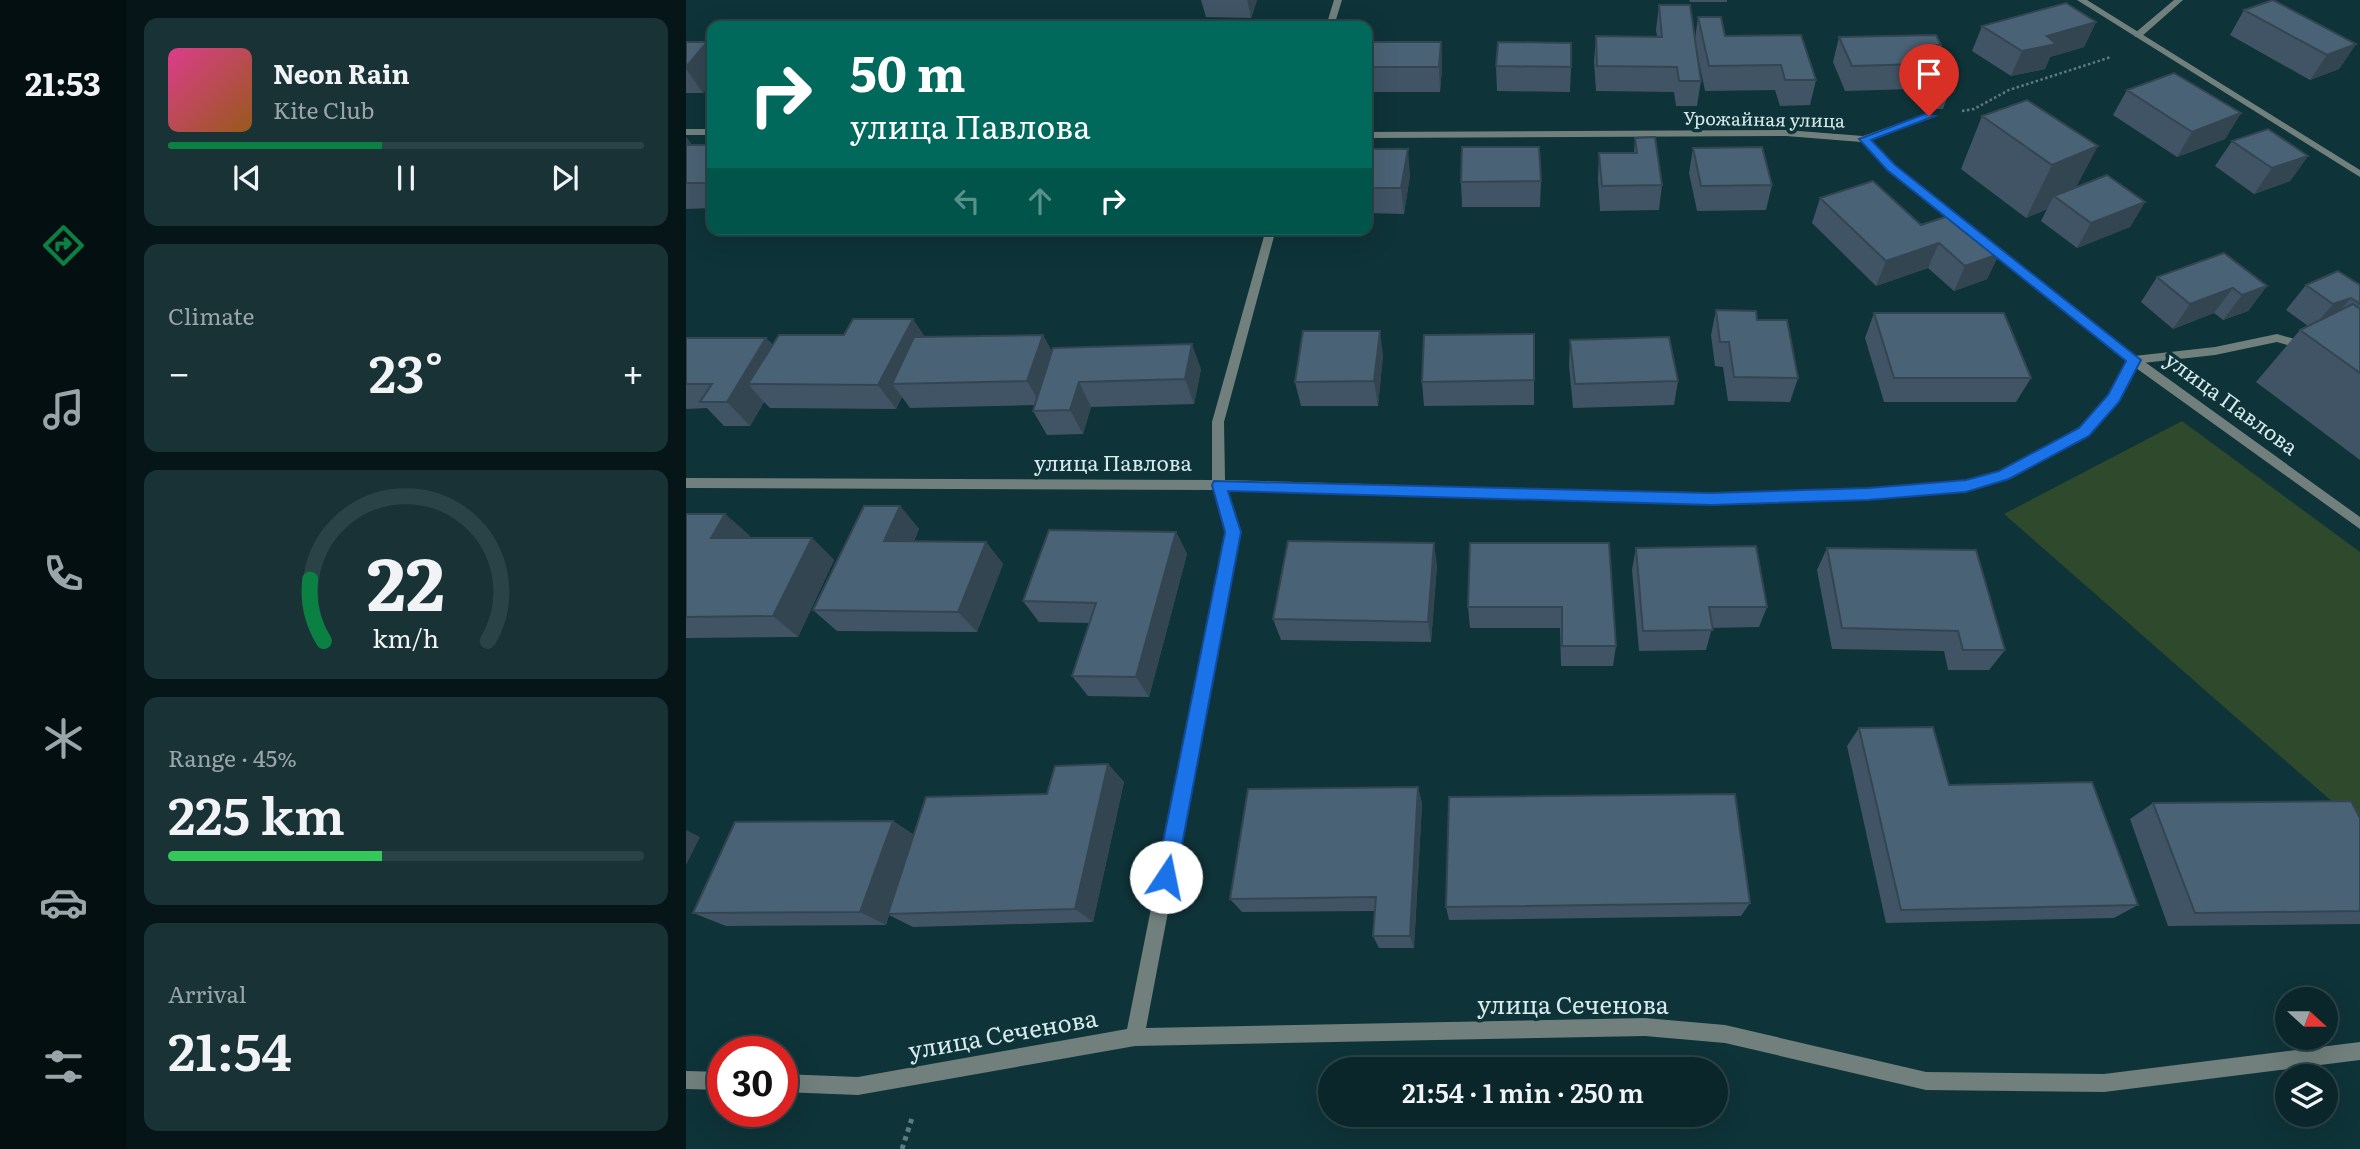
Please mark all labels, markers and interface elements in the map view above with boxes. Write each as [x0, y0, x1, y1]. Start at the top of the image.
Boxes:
text: 50 m [850, 34, 966, 107]
pin [1899, 44, 1959, 116]
icon: right [735, 49, 826, 140]
text: Neon Rain [273, 53, 410, 92]
icon: arrive [1910, 55, 1948, 93]
text: 21:53 [25, 58, 101, 106]
text: Kite Club [273, 92, 374, 126]
text: улица Павлова [850, 101, 1091, 149]
street label: Урожайная улица [1683, 104, 1845, 133]
icon: previous [228, 159, 266, 197]
icon: pause [387, 159, 425, 197]
icon: next [546, 159, 584, 197]
icon: left [948, 182, 986, 220]
icon: ahead [1021, 182, 1059, 220]
icon: right [1094, 182, 1132, 220]
icon: directions [39, 221, 88, 270]
text: Climate [168, 298, 254, 332]
text: 23° [369, 332, 443, 409]
text: − [168, 342, 190, 399]
text: + [622, 342, 644, 399]
street label: улица Павлова [2159, 343, 2306, 461]
icon: music [39, 385, 88, 434]
street label: улица Павлова [1034, 446, 1193, 477]
text: 22 [367, 525, 445, 633]
icon: phone [39, 549, 88, 598]
text: km/h [373, 618, 439, 655]
icon: climate [39, 714, 88, 763]
text: Range · 45% [168, 740, 297, 774]
text: 225 km [168, 774, 345, 851]
position arrow [1129, 840, 1203, 914]
icon: car [39, 878, 88, 927]
text: Arrival [168, 976, 247, 1010]
street label: улица Сеченова [1477, 986, 1669, 1021]
north arrow [2275, 987, 2338, 1050]
map controls [2275, 987, 2338, 1127]
street label: улица Сеченова [905, 999, 1100, 1066]
text: 21:54 [168, 1010, 292, 1087]
speed limit sign: 30 [707, 1036, 798, 1127]
icon: filters [39, 1042, 88, 1091]
button: layers [2275, 1064, 2338, 1127]
text: 21:54 · 1 min · 250 m [1402, 1072, 1644, 1111]

